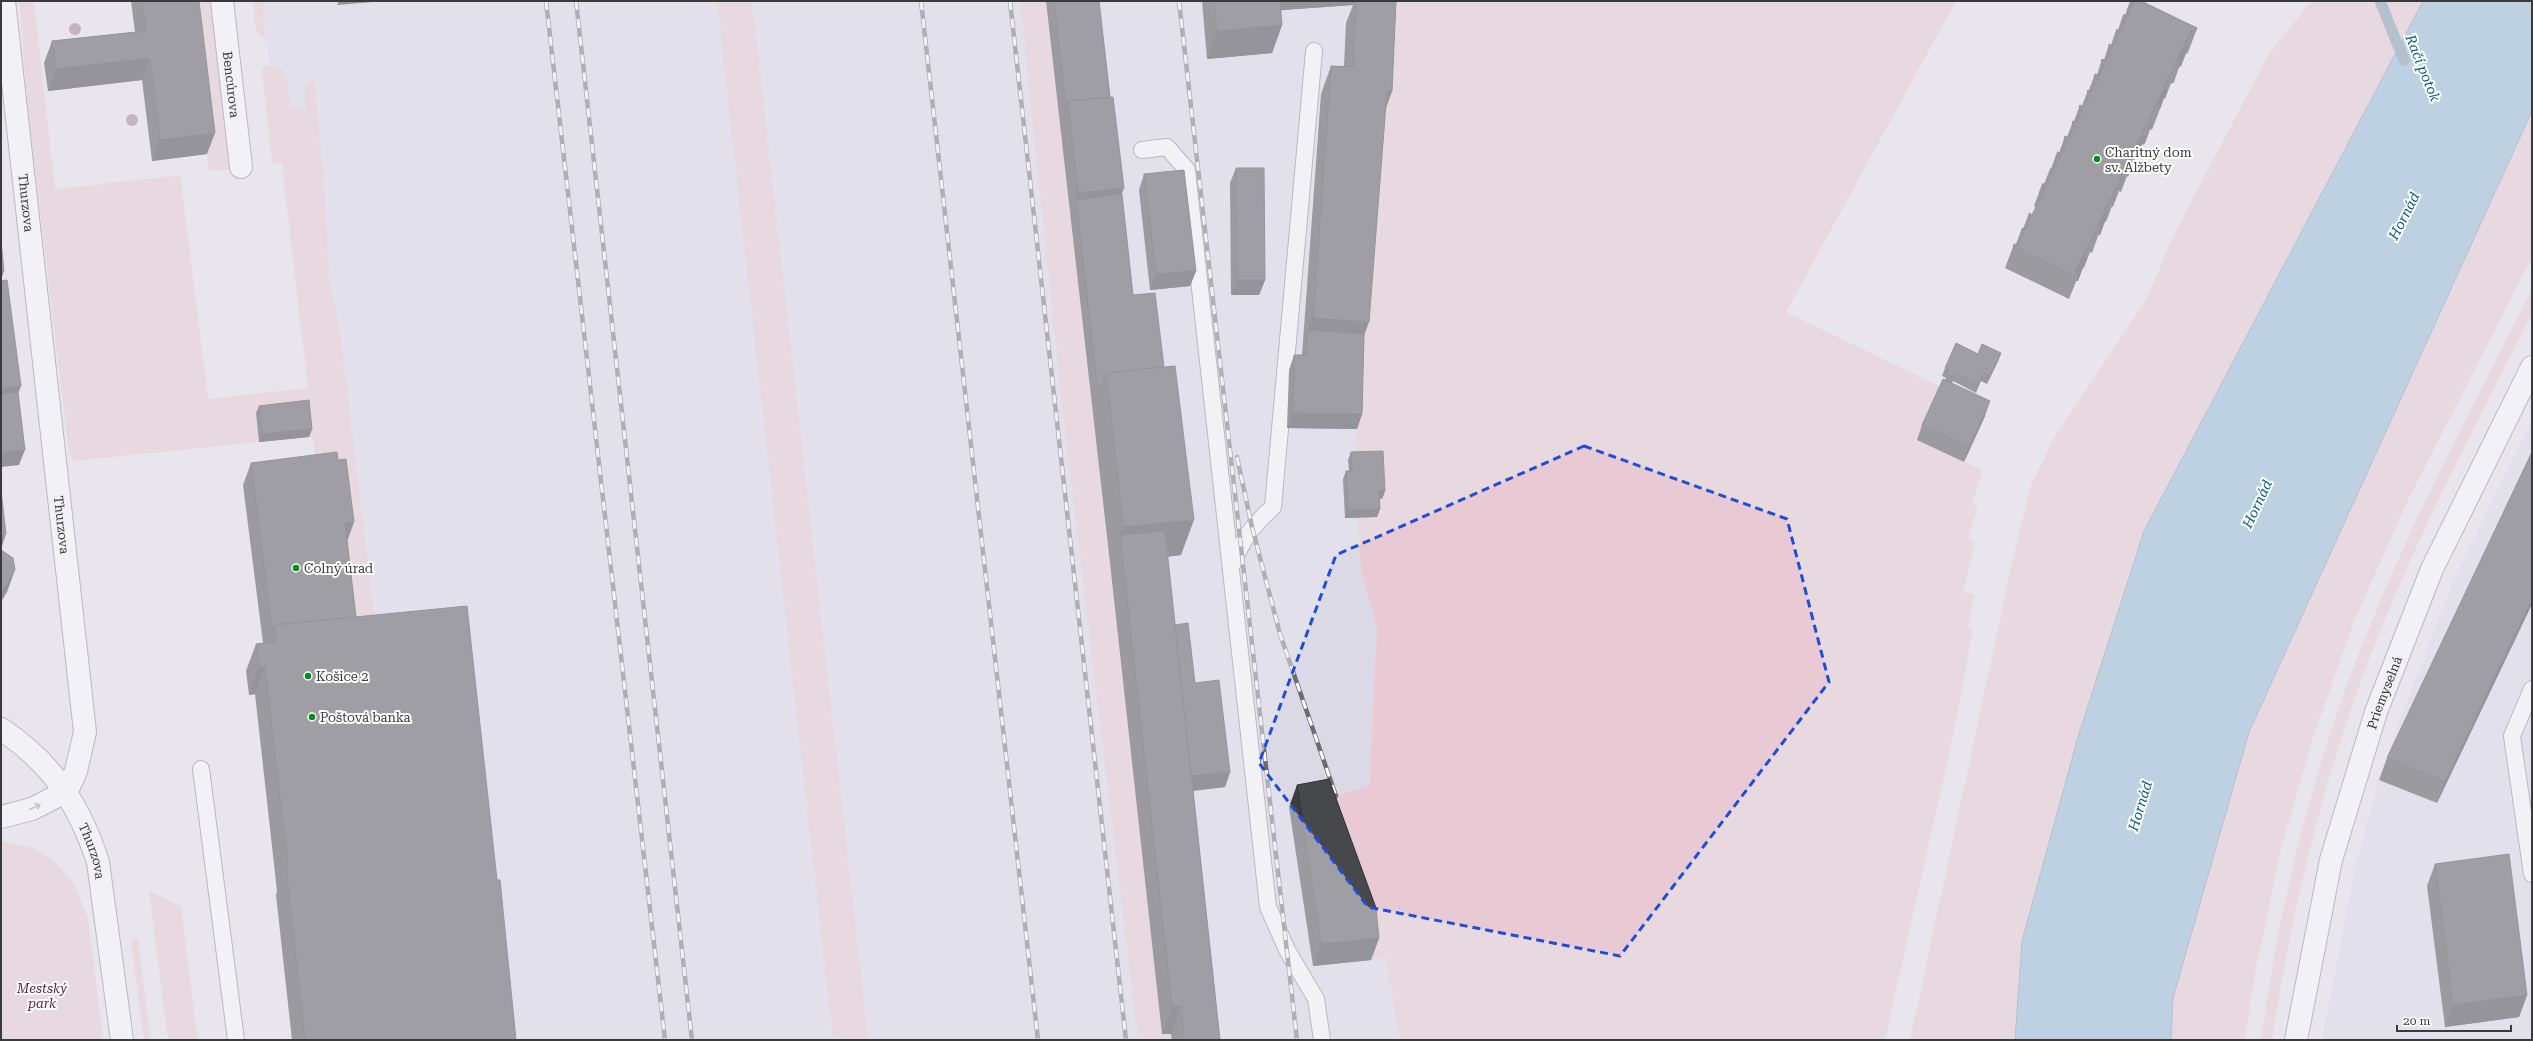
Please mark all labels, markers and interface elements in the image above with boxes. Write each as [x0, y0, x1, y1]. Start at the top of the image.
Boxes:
water label: Račí potok [2402, 31, 2444, 104]
street label: Bencúrova [220, 50, 242, 119]
place label: Charitný dom sv. Alžbety [2105, 145, 2192, 175]
marker: Charitný dom sv. Alžbety [2092, 154, 2102, 164]
street label: Thurzova [15, 173, 37, 233]
water label: Hornád [2385, 189, 2423, 243]
water label: Hornád [2238, 477, 2275, 532]
street label: Thurzova [51, 495, 72, 555]
place label: Colný úrad [304, 561, 374, 576]
marker: Colný úrad [291, 563, 301, 573]
street label: Priemyselná [2364, 654, 2405, 731]
place label: Košice 2 [316, 669, 368, 684]
marker: Košice 2 [303, 671, 313, 681]
place label: Poštová banka [320, 710, 411, 725]
marker: Poštová banka [307, 712, 317, 722]
water label: Hornád [2125, 779, 2155, 834]
one-way arrow [29, 803, 41, 810]
street label: Thurzova [76, 820, 107, 880]
park label: Mestský park [16, 981, 67, 1011]
scale bar [2397, 1007, 2511, 1033]
text: 20 m [2403, 1014, 2430, 1028]

